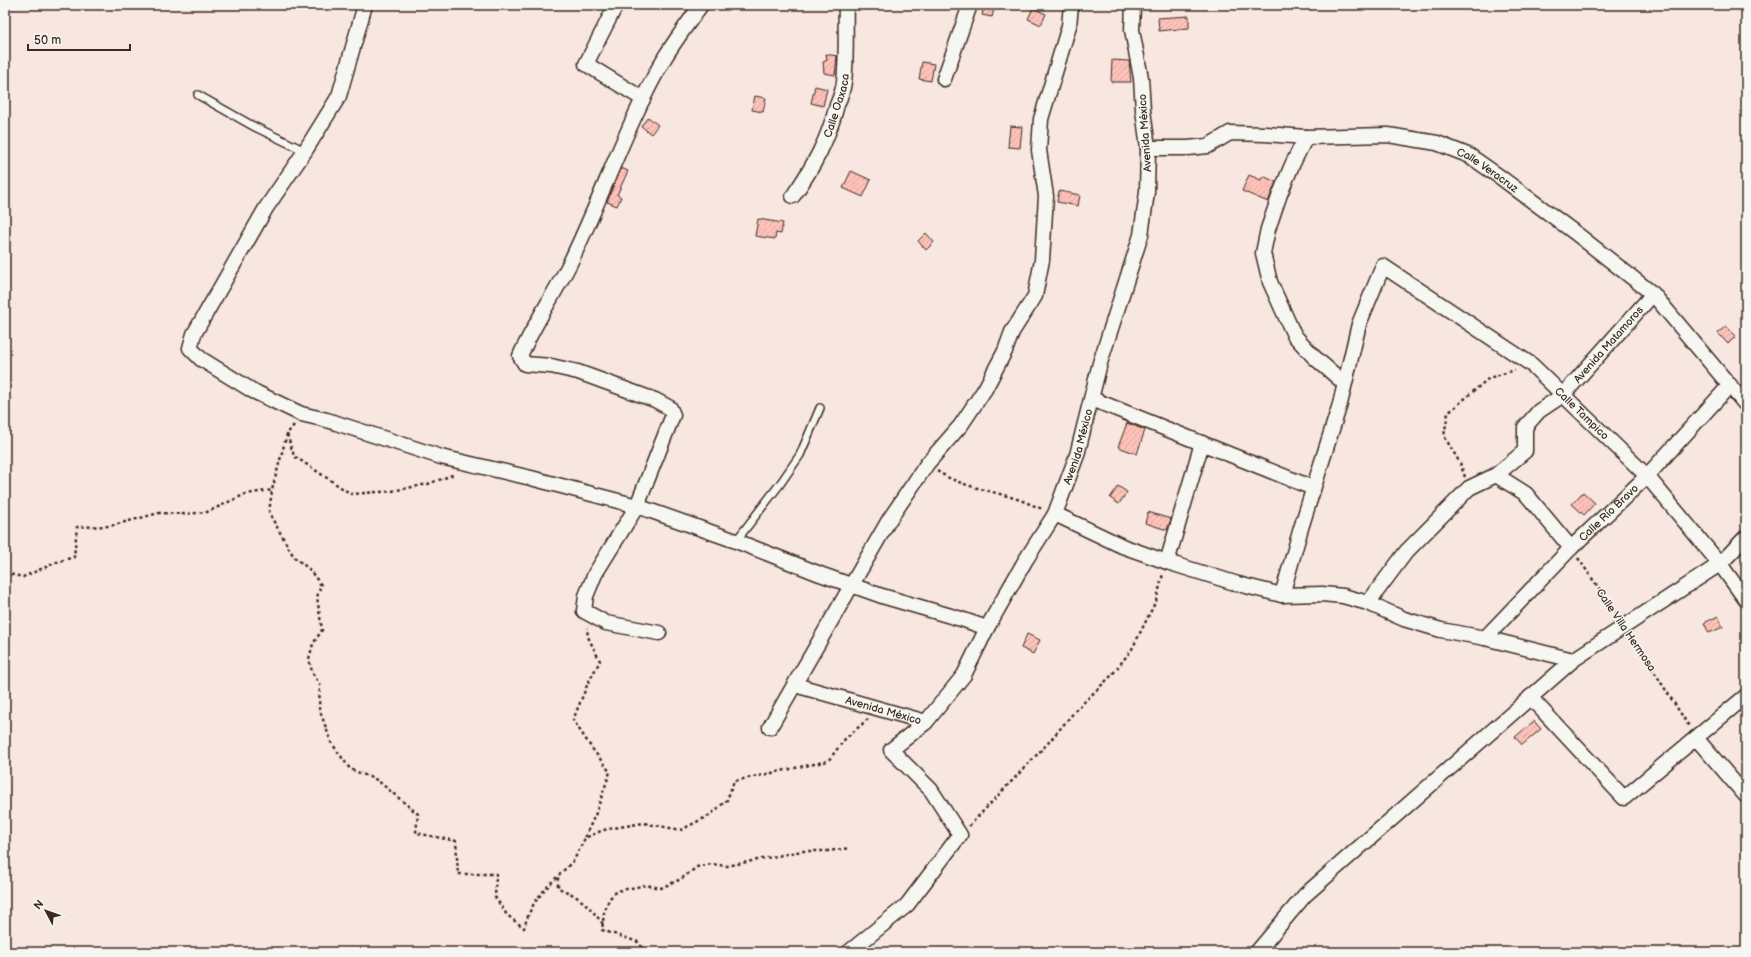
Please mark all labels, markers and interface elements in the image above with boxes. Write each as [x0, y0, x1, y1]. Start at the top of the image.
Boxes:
scale bar [28, 26, 130, 52]
text: 50 m [34, 33, 61, 48]
street label: Calle Oaxaca [820, 73, 851, 139]
street label: Avenida México [1136, 94, 1154, 172]
street label: Calle Veracruz [1455, 145, 1522, 195]
street label: Avenida Matamoros [1571, 303, 1646, 385]
street label: Calle Tampico [1552, 384, 1612, 442]
street label: Avenida México [1060, 407, 1095, 486]
street label: Calle Río Bravo [1576, 481, 1641, 544]
street label: Calle Villa Hermosa [1593, 586, 1659, 674]
street label: Avenida México [844, 693, 923, 727]
north arrow [26, 891, 66, 931]
text: N [31, 897, 46, 912]

